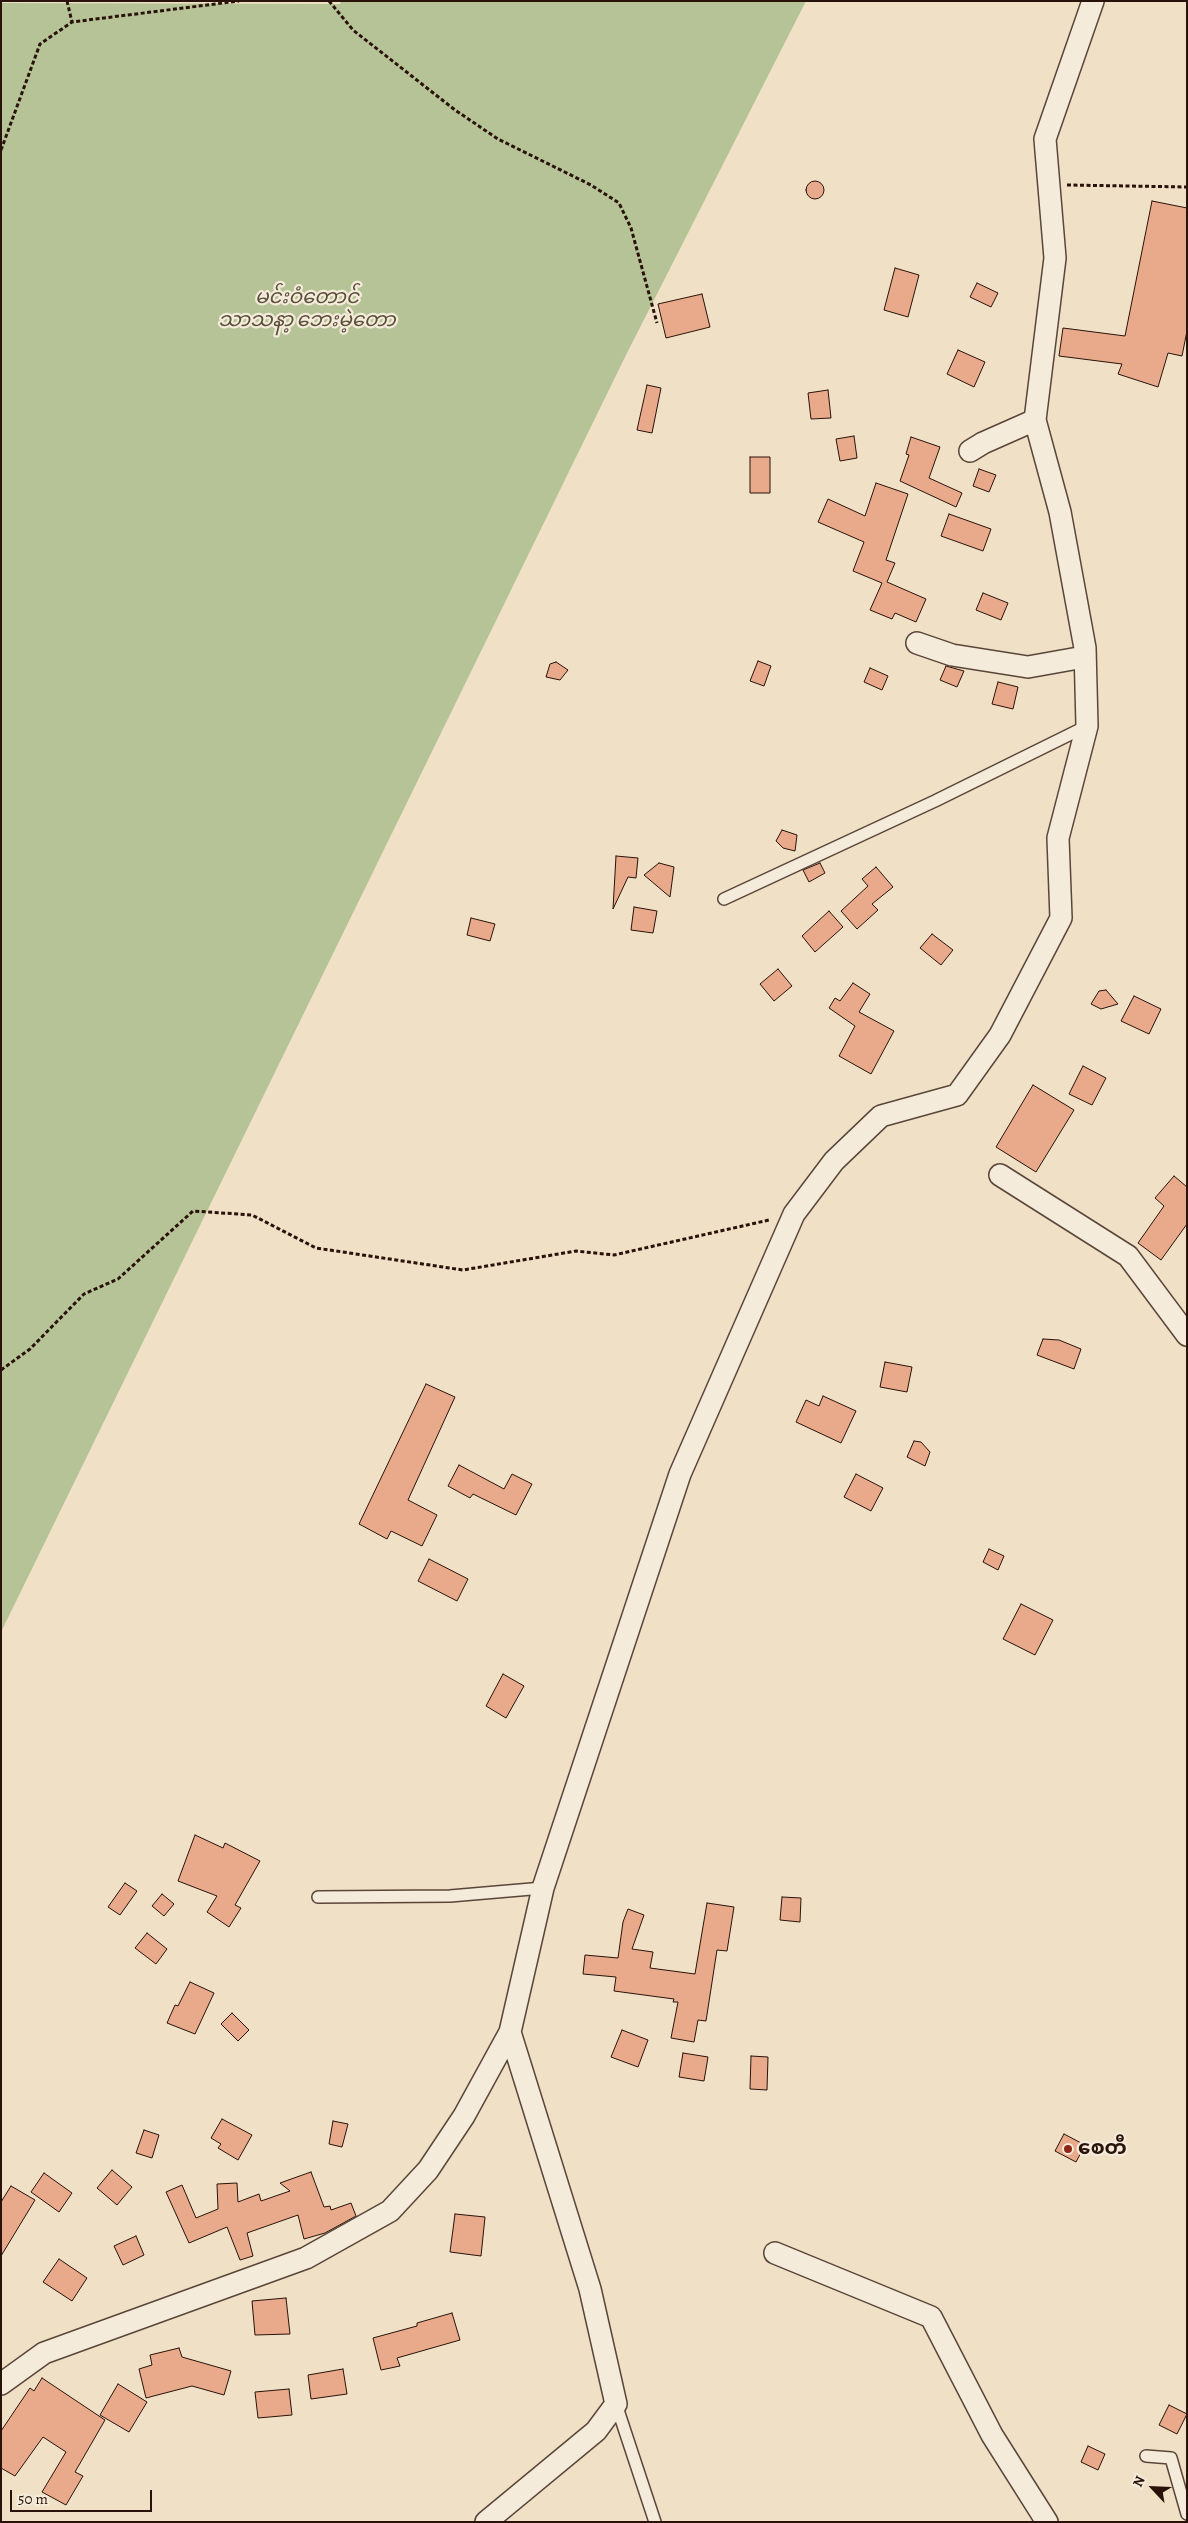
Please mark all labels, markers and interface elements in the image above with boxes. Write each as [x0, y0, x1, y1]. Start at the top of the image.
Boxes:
park label: မင်းဝံတောင် သာသနာ့ ‌ဘေးမဲ့တော [218, 286, 396, 333]
place label: စေတီ [1078, 2137, 1127, 2161]
marker: စေတီ [1062, 2143, 1074, 2155]
north arrow [1128, 2463, 1178, 2513]
text: N [1128, 2473, 1150, 2490]
scale bar [12, 2480, 155, 2512]
text: 50 m [18, 2489, 48, 2509]

